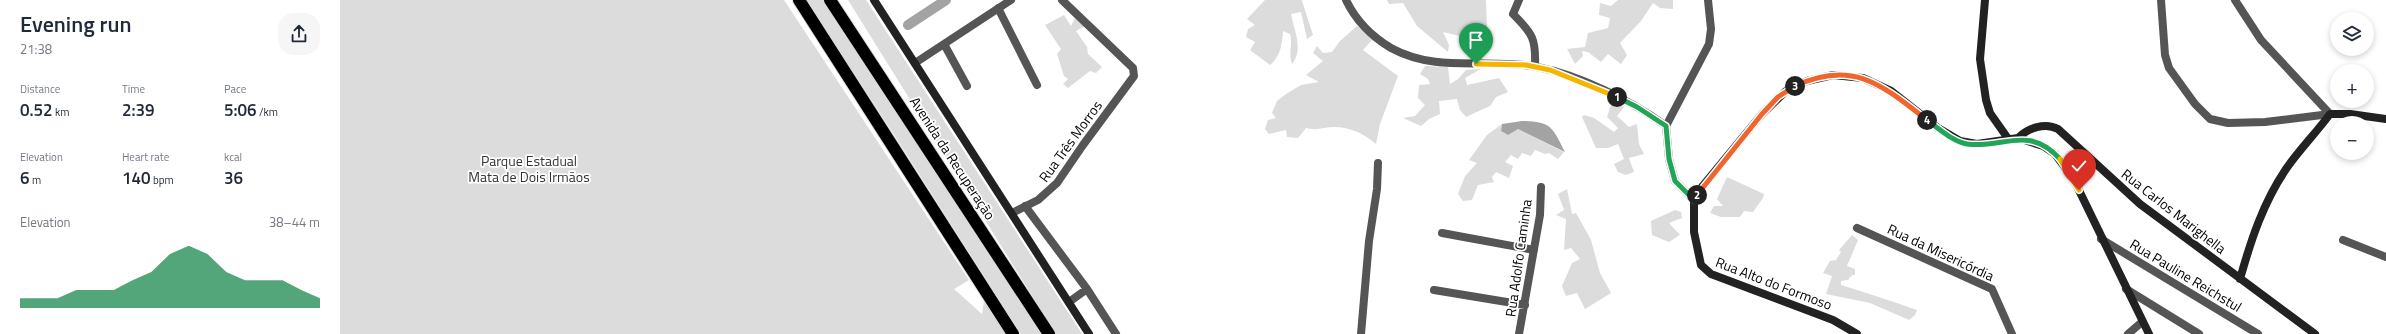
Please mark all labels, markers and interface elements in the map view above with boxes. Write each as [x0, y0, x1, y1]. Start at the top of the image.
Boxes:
text: Evening run [20, 7, 131, 41]
map controls [2330, 12, 2374, 160]
button: layers [2330, 12, 2374, 56]
button: share [278, 13, 320, 55]
pin [1459, 23, 1493, 64]
icon: arrive [1465, 29, 1487, 51]
text: 21:38 [20, 39, 52, 59]
button: + [2330, 64, 2374, 108]
pin: 3 [1785, 76, 1805, 96]
text: 3 [1792, 78, 1798, 94]
text: Distance [20, 81, 60, 97]
text: Time [122, 81, 145, 97]
text: Pace [224, 81, 246, 97]
pin: 1 [1607, 87, 1627, 107]
text: 1 [1614, 89, 1620, 105]
street label: Avenida da Recuperação [905, 92, 1001, 224]
street label: Rua Três Morros [1033, 96, 1107, 186]
text: 0.52 [20, 97, 53, 123]
text: 2:39 [122, 97, 155, 123]
text: 5:06 [224, 97, 257, 123]
text: km [53, 104, 70, 120]
text: /km [257, 104, 278, 120]
pin: 4 [1917, 110, 1937, 130]
text: 4 [1924, 112, 1930, 128]
button: − [2330, 116, 2374, 160]
text: Elevation [20, 149, 63, 165]
text: Heart rate [122, 149, 169, 165]
text: kcal [224, 149, 242, 165]
pin [2062, 149, 2096, 190]
park label: Parque Estadual Mata de Dois Irmãos [468, 150, 590, 187]
icon: check [2068, 155, 2090, 177]
street label: Rua Carlos Marighella [2117, 163, 2231, 259]
text: 6 [20, 165, 30, 191]
text: 140 [122, 165, 151, 191]
text: 36 [224, 165, 243, 191]
text: m [30, 172, 41, 188]
text: bpm [151, 172, 174, 188]
pin: 2 [1687, 185, 1707, 205]
text: 2 [1694, 187, 1700, 203]
street label: Rua Adolfo Caminha [1499, 198, 1537, 318]
text: Elevation [20, 212, 71, 232]
text: 38–44 m [269, 212, 320, 232]
street label: Rua da Misericórdia [1884, 218, 1998, 286]
street label: Rua Pauline Reichstul [2126, 233, 2246, 317]
street label: Rua Alto do Formoso [1713, 251, 1835, 315]

